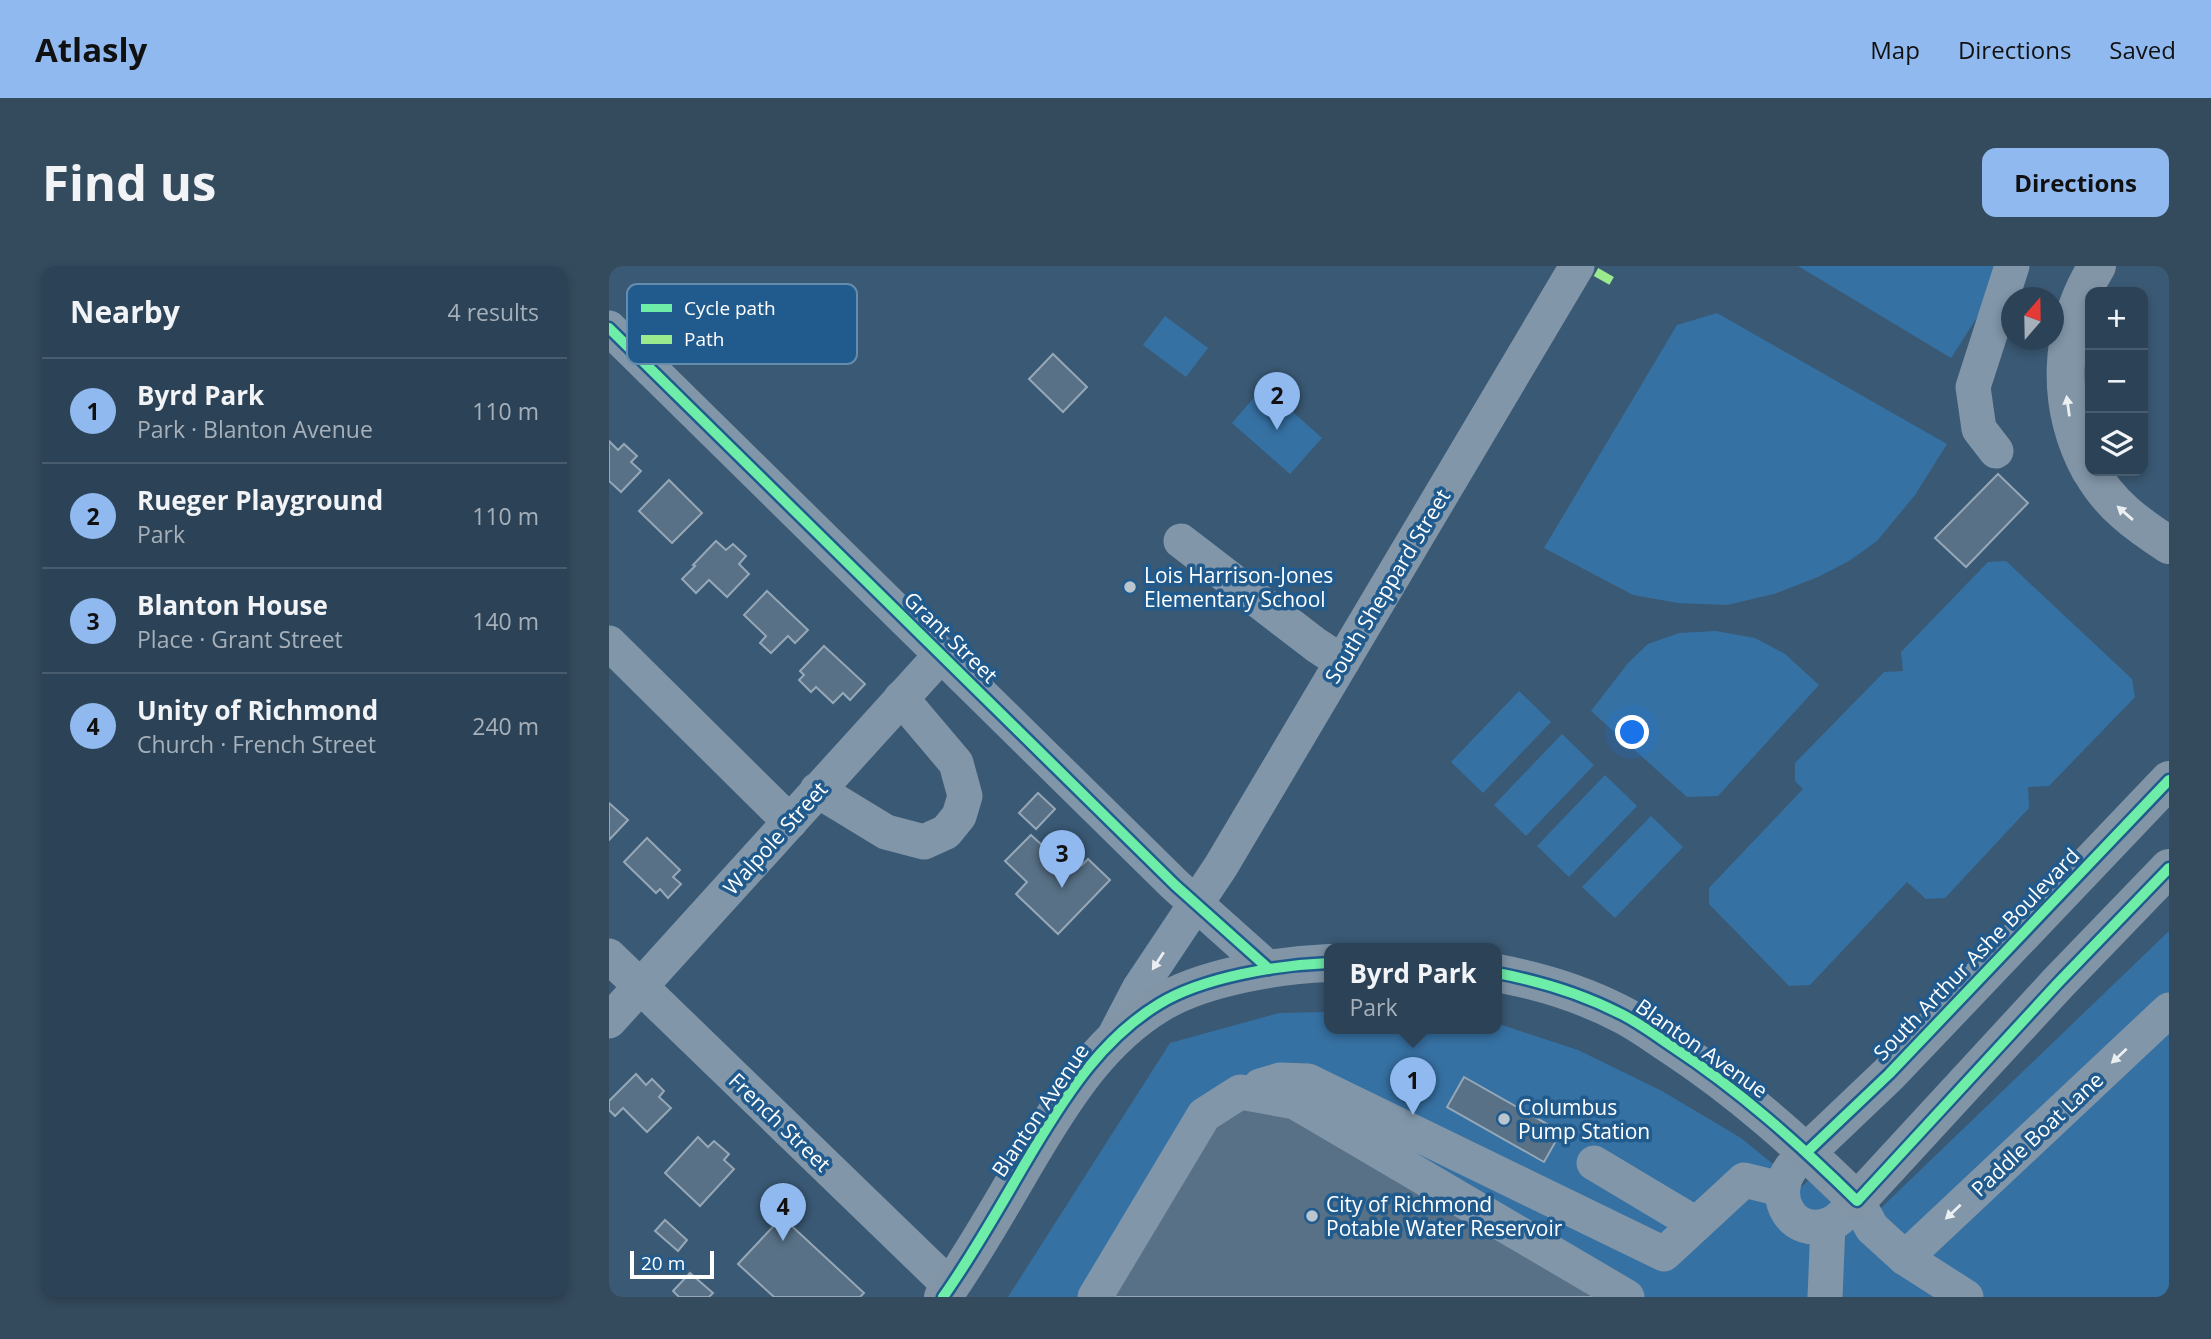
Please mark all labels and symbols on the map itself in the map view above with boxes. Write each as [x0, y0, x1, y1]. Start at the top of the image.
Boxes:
legend [627, 284, 857, 364]
north arrow [2001, 287, 2064, 350]
text: Cycle path [684, 295, 776, 321]
text: Path [684, 326, 724, 352]
pin: 2 [1254, 372, 1300, 430]
one-way arrow [2062, 395, 2073, 417]
street label: South Sheppard Street [1318, 484, 1456, 688]
one-way arrow [2116, 505, 2134, 521]
place label: Lois Harrison-Jones Elementary School [1144, 561, 1333, 613]
marker: Lois Harrison-Jones Elementary School [1122, 579, 1138, 595]
street label: Grant Street [898, 585, 1004, 689]
your location [1615, 715, 1649, 749]
street label: Walpole Street [717, 775, 833, 901]
pin: 3 [1039, 830, 1085, 888]
street label: South Arthur Ashe Boulevard [1867, 842, 2085, 1066]
one-way arrow [1151, 951, 1164, 971]
street label: Blanton Avenue [1630, 992, 1774, 1104]
street label: Blanton Avenue [985, 1038, 1095, 1182]
one-way arrow [2111, 1048, 2128, 1064]
pin: 1 [1390, 1057, 1436, 1115]
street label: French Street [723, 1066, 837, 1178]
street label: Paddle Boat Lane [1965, 1066, 2109, 1202]
place label: Columbus Pump Station [1518, 1093, 1650, 1145]
marker: Columbus Pump Station [1496, 1111, 1512, 1127]
pin: 4 [760, 1183, 806, 1241]
place label: City of Richmond Potable Water Reservoir [1326, 1190, 1563, 1242]
one-way arrow [1945, 1204, 1962, 1220]
marker: City of Richmond Potable Water Reservoir [1304, 1208, 1320, 1224]
scale bar [630, 1248, 714, 1280]

